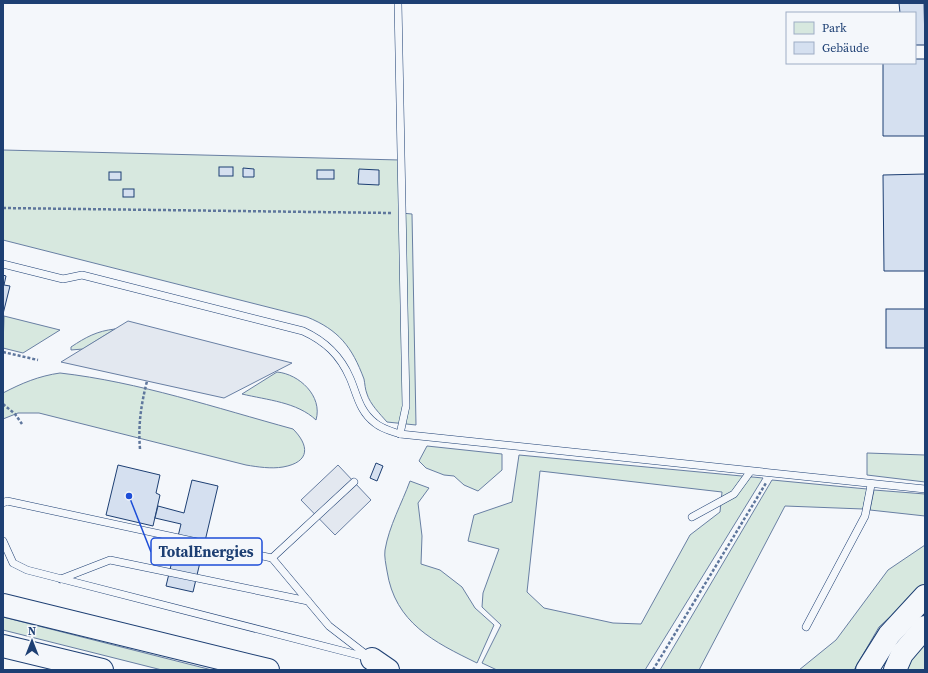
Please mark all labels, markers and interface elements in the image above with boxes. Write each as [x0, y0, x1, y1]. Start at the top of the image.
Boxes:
legend [786, 12, 916, 64]
text: Park [822, 20, 847, 36]
text: Gebäude [822, 40, 869, 56]
callout: TotalEnergies [151, 538, 262, 565]
text: TotalEnergies [158, 541, 254, 562]
north arrow [12, 621, 52, 661]
text: N [28, 624, 36, 639]

